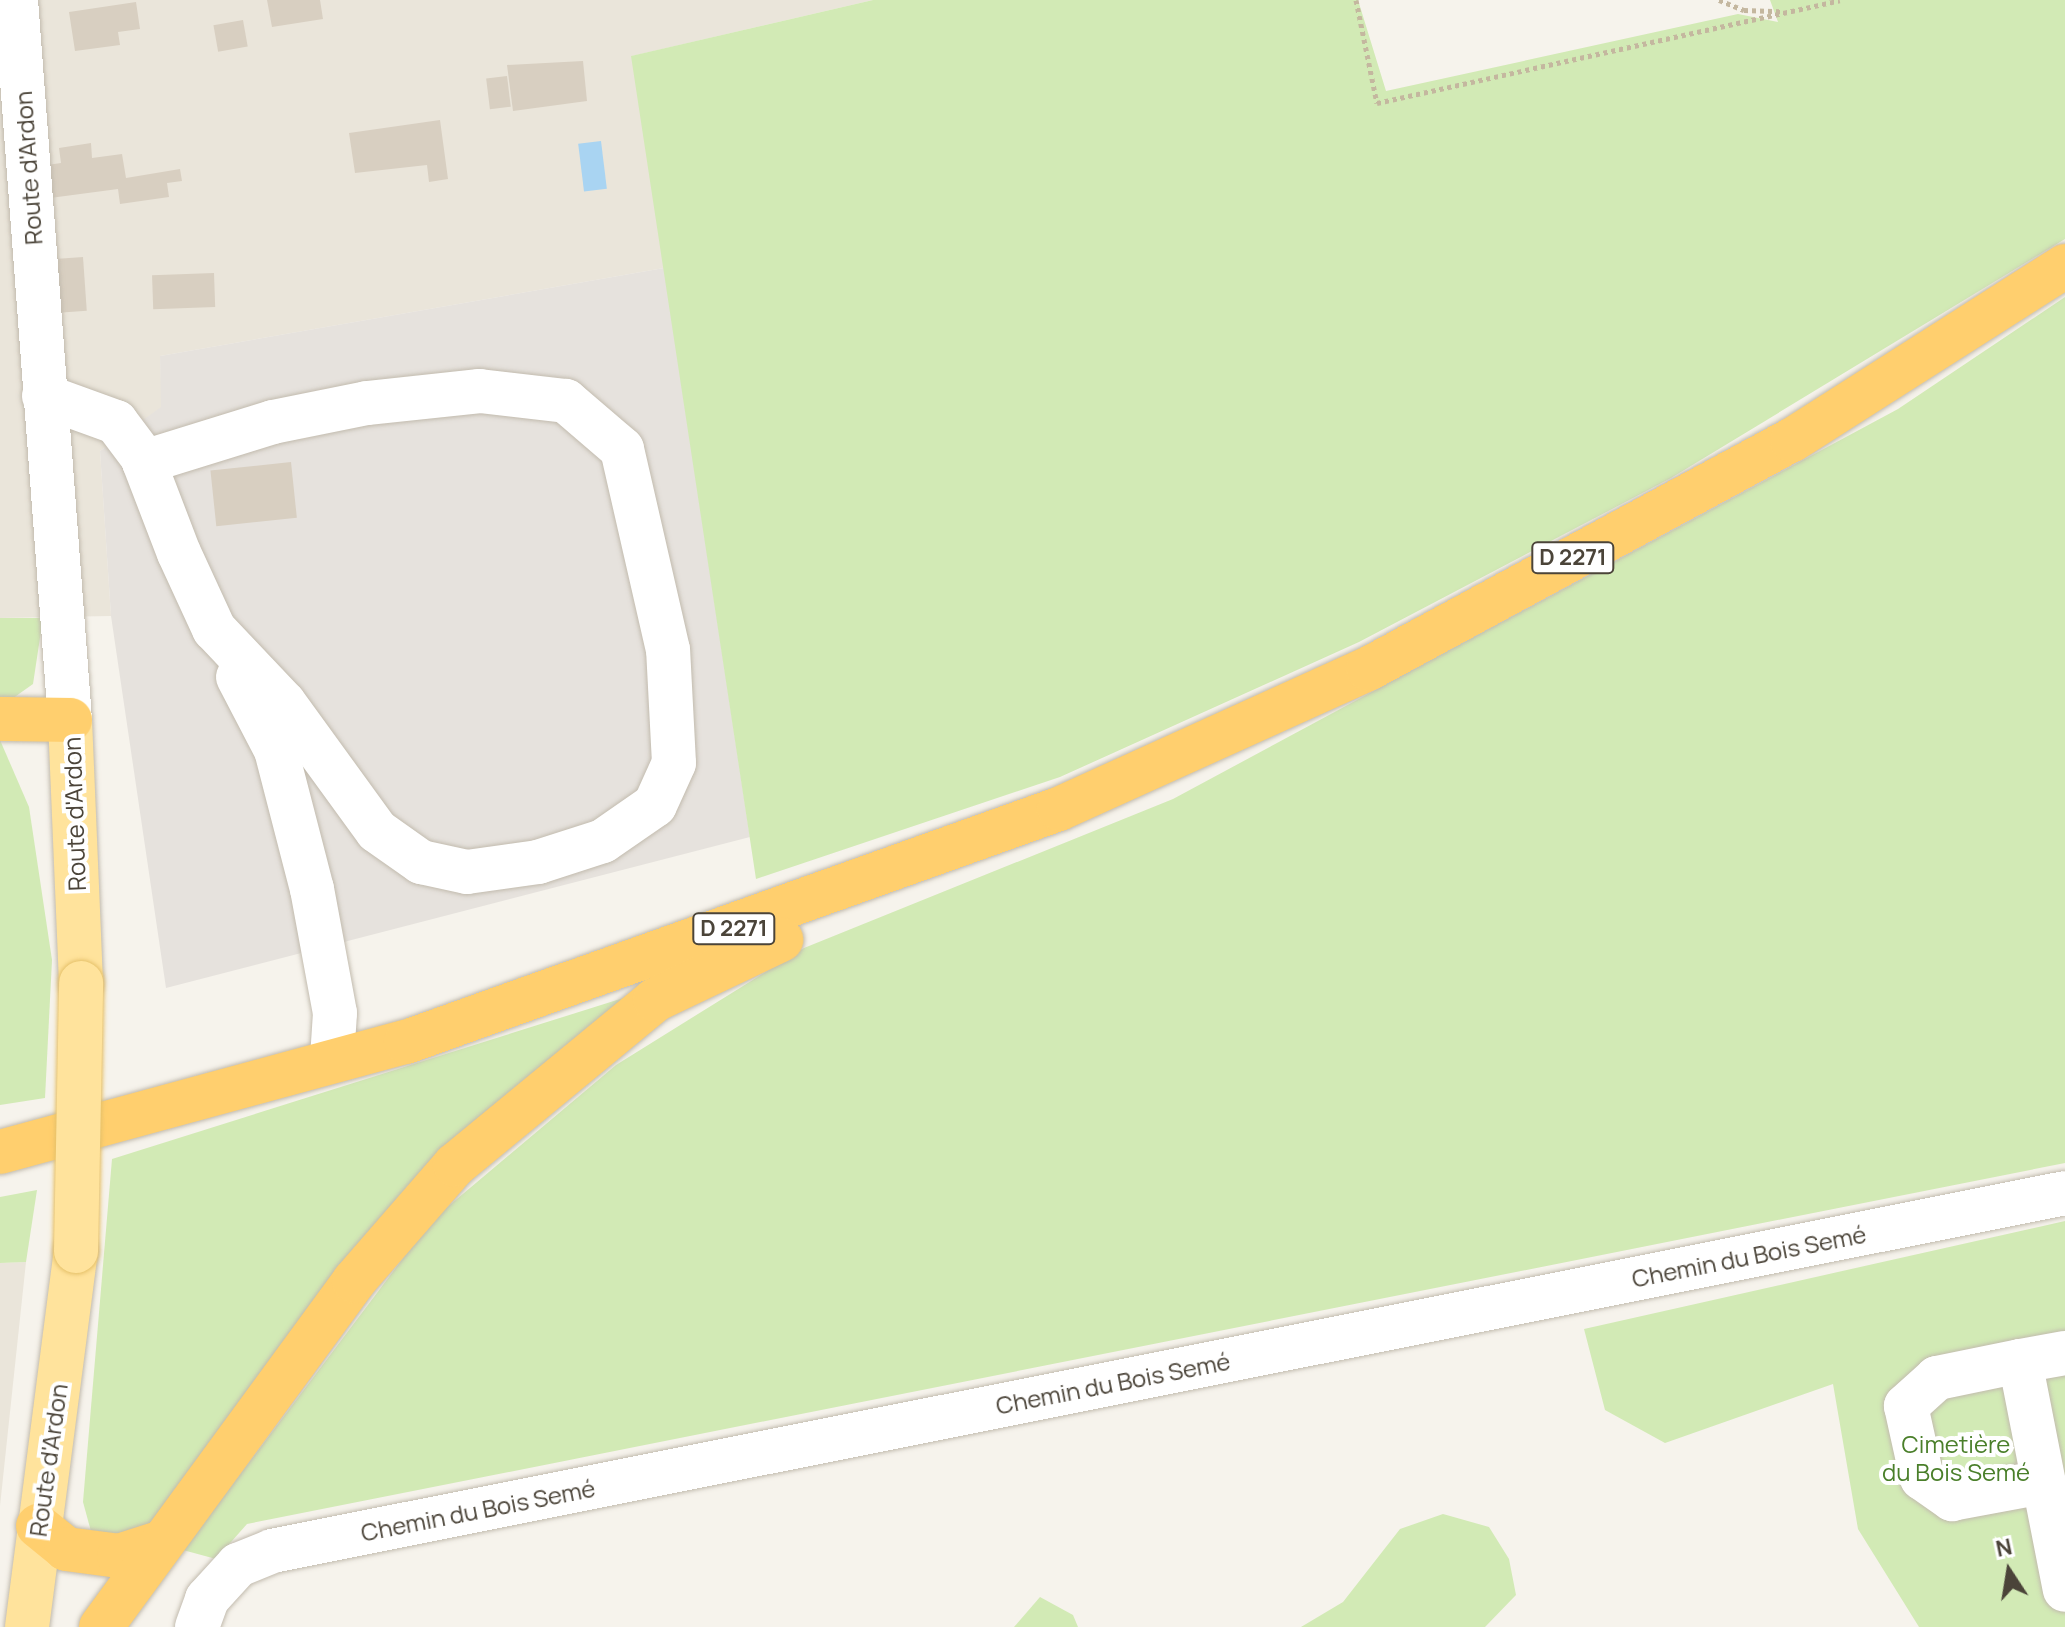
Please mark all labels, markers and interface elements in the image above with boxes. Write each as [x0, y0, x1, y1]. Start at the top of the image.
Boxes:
street label: Route d'Ardon [8, 90, 48, 246]
road number: D 2271 [1531, 540, 1615, 576]
street label: Route d'Ardon [57, 736, 91, 892]
road number: D 2271 [692, 911, 776, 947]
street label: Chemin du Bois Semé [1629, 1219, 1869, 1293]
street label: Chemin du Bois Semé [993, 1346, 1233, 1420]
street label: Route d'Ardon [23, 1382, 73, 1538]
park label: Cimetière du Bois Semé [1882, 1430, 2030, 1486]
street label: Chemin du Bois Semé [358, 1473, 598, 1547]
north arrow [1969, 1531, 2049, 1611]
text: N [1993, 1531, 2015, 1564]

